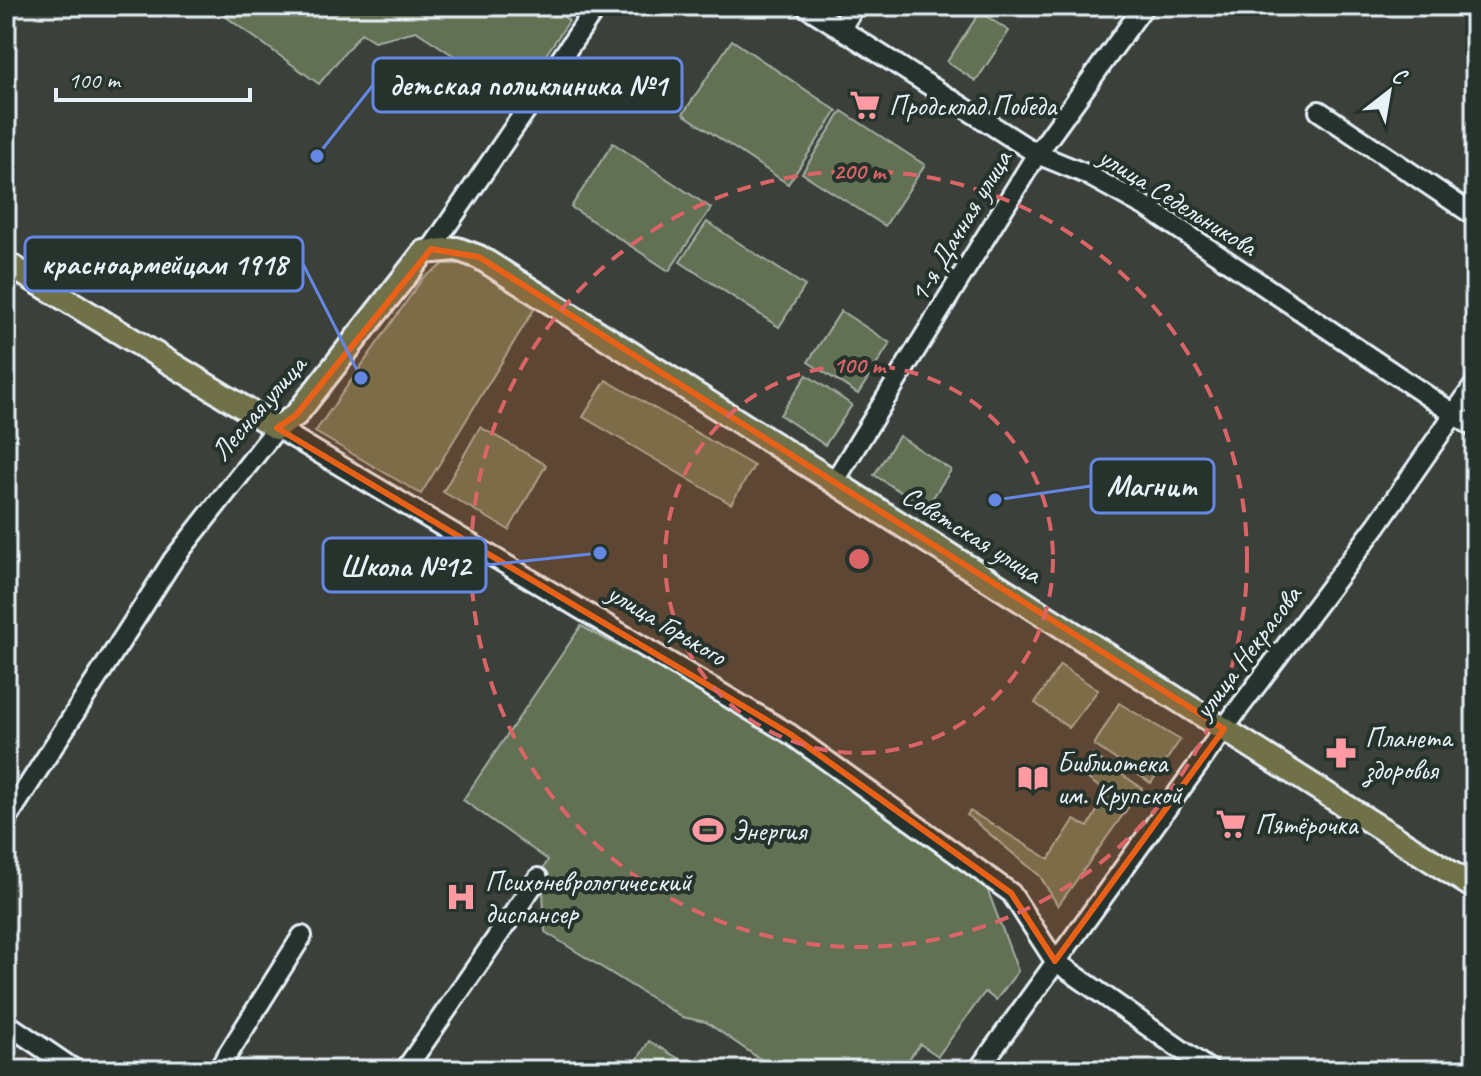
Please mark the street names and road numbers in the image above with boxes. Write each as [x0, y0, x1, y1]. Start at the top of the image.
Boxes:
street label: улица Седельникова [1091, 137, 1265, 264]
street label: 1-я Дачная улица [901, 142, 1020, 308]
street label: Лесная улица [203, 346, 315, 468]
street label: Советская улица [896, 477, 1050, 592]
street label: улица Горького [599, 574, 735, 674]
street label: улица Некрасова [1184, 577, 1310, 727]

